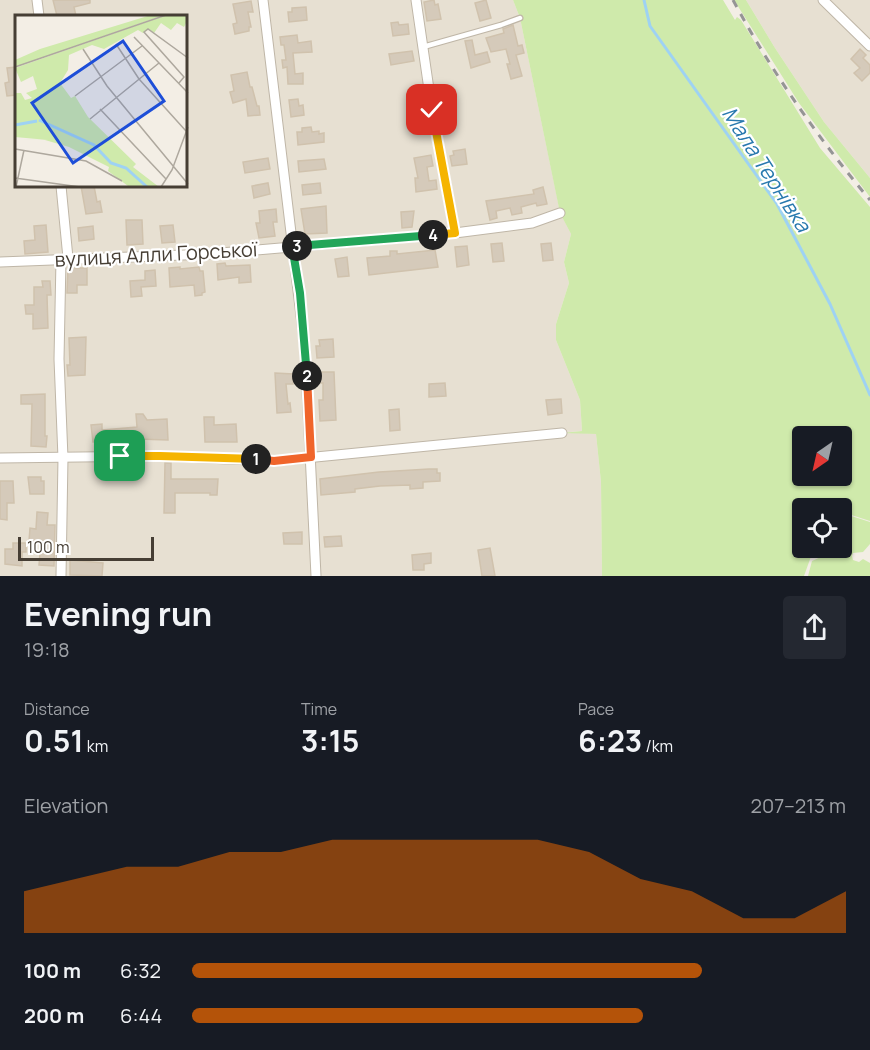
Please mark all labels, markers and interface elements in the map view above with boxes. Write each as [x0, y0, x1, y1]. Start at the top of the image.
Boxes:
inset map [15, 15, 188, 188]
pin [406, 84, 457, 135]
icon: check [415, 93, 448, 126]
water label: Мала Тернівка [716, 101, 819, 238]
pin: 4 [418, 220, 448, 250]
text: 4 [428, 224, 438, 246]
pin: 3 [282, 231, 312, 261]
street label: вулиця Алли Горської [54, 235, 259, 273]
text: 3 [292, 235, 302, 257]
pin: 2 [292, 361, 322, 391]
text: 2 [302, 365, 312, 387]
north arrow [792, 426, 852, 486]
map controls [792, 426, 852, 558]
pin [94, 430, 145, 481]
icon: arrive [103, 439, 136, 472]
pin: 1 [241, 444, 271, 474]
text: 1 [252, 448, 260, 470]
button: locate [792, 498, 852, 558]
scale bar [18, 534, 154, 562]
text: 100 m [27, 536, 70, 558]
text: Evening run [24, 591, 212, 636]
button: share [783, 596, 846, 659]
text: 19:18 [24, 636, 70, 663]
text: Distance [24, 698, 90, 720]
text: Time [301, 698, 337, 720]
text: Pace [578, 698, 614, 720]
text: 0.51 [24, 720, 84, 761]
text: 3:15 [301, 720, 359, 761]
text: 6:23 [578, 720, 642, 761]
text: km [84, 735, 108, 757]
text: /km [642, 735, 673, 757]
text: Elevation [24, 792, 108, 819]
text: 207–213 m [751, 792, 846, 819]
text: 100 m [24, 957, 81, 984]
text: 6:32 [120, 957, 161, 984]
text: 200 m [24, 1002, 84, 1029]
text: 6:44 [120, 1002, 162, 1029]

